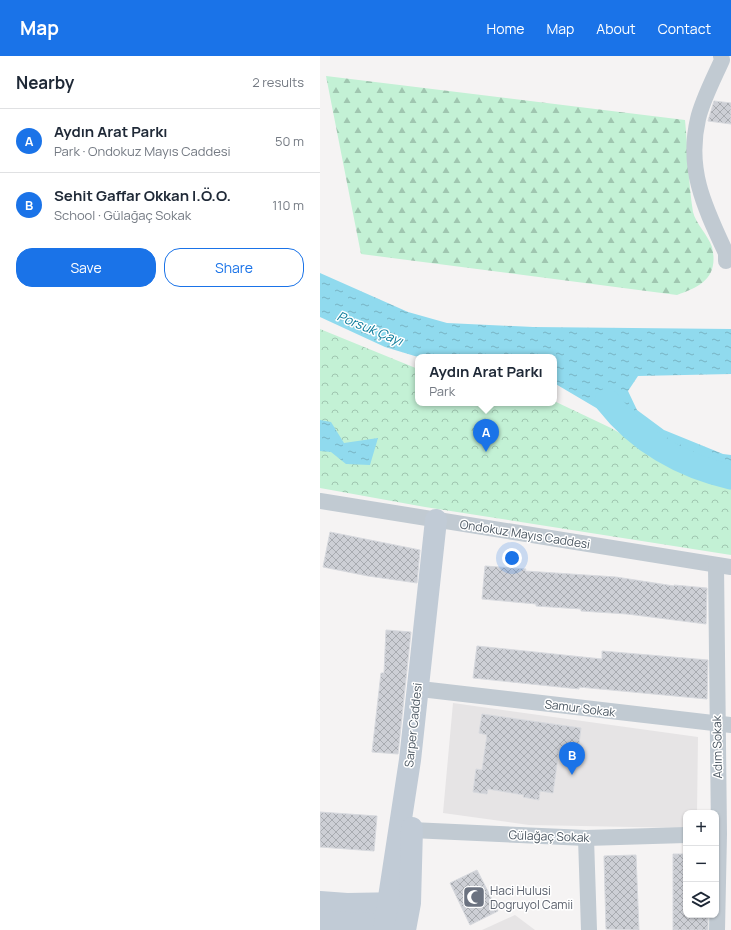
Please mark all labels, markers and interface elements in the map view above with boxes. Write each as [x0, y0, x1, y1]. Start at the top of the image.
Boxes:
text: Map [20, 15, 59, 41]
text: Home [487, 19, 524, 38]
text: Map [546, 19, 574, 38]
text: About [596, 19, 636, 38]
text: Contact [658, 19, 711, 38]
text: Nearby [16, 71, 74, 94]
text: 2 results [252, 73, 304, 91]
text: Aydın Arat Parkı [54, 121, 168, 142]
text: A [25, 132, 33, 150]
text: 50 m [275, 132, 304, 150]
text: Park · Ondokuz Mayıs Caddesi [54, 142, 231, 160]
text: Sehit Gaffar Okkan I.Ö.O. [54, 185, 231, 206]
text: B [25, 196, 33, 214]
text: 110 m [272, 196, 304, 214]
text: School · Gülağaç Sokak [54, 206, 191, 224]
button: Save [16, 248, 156, 287]
button: Share [164, 248, 304, 287]
water label: Porsuk Çayı [334, 307, 407, 350]
popup [415, 354, 557, 406]
text: Aydın Arat Parkı [429, 361, 543, 382]
text: Park [429, 382, 455, 400]
pin: A [473, 419, 499, 452]
street label: Ondokuz Mayıs Caddesi [459, 515, 591, 553]
your location [502, 548, 522, 568]
street label: Sarper Caddesi [400, 682, 426, 768]
street label: Samur Sokak [544, 695, 617, 721]
street label: Adım Sokak [708, 714, 726, 779]
pin: B [559, 742, 585, 775]
map controls [683, 810, 719, 918]
button: + [683, 810, 719, 846]
street label: Gülağaç Sokak [508, 826, 591, 846]
button: − [683, 846, 719, 882]
place label: Haci Hulusi Dogruyol Camii [490, 882, 573, 913]
button: layers [683, 882, 719, 918]
mosque icon: Haci Hulusi Dogruyol Camii [461, 884, 487, 910]

